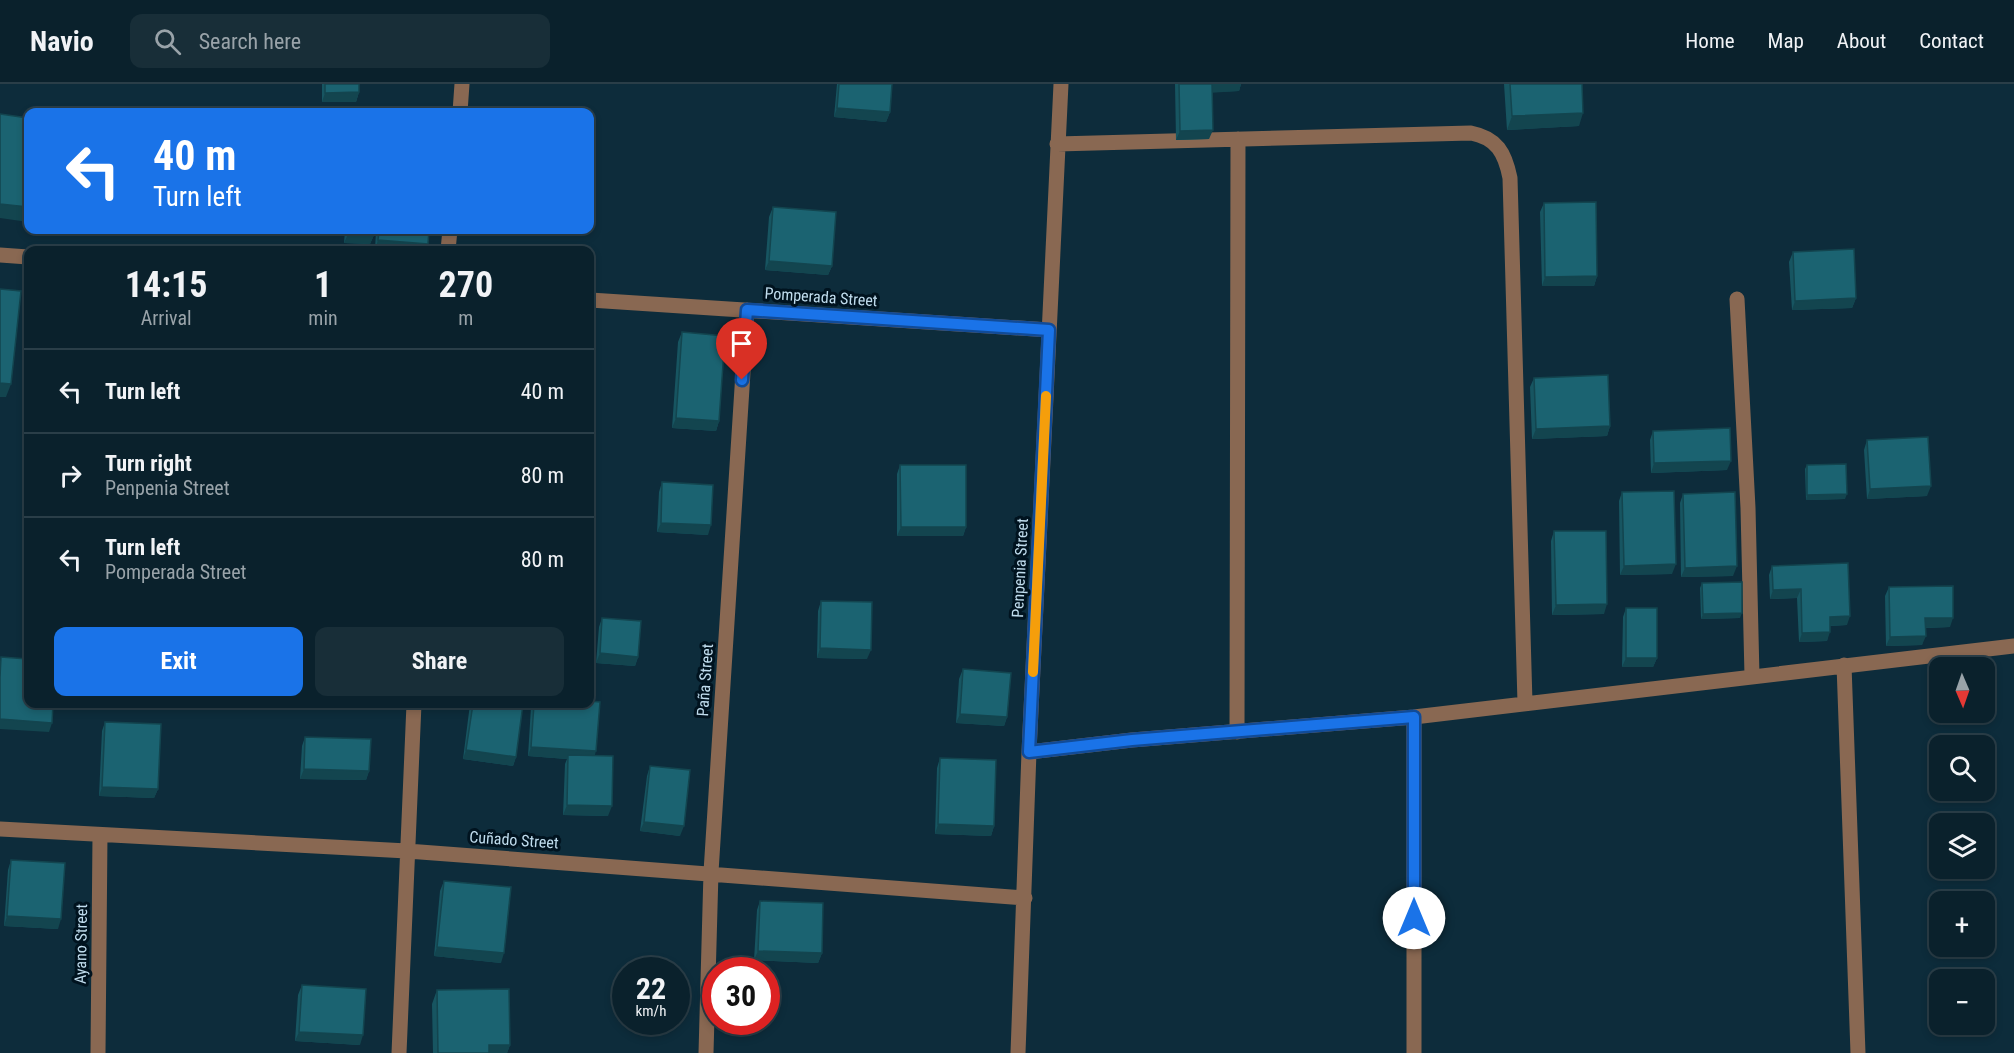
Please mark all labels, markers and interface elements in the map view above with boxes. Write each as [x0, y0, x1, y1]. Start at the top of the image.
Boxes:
search box [130, 14, 550, 68]
text: Navio [30, 25, 94, 58]
icon: search [151, 25, 184, 58]
text: Search here [199, 29, 301, 54]
text: Home [1685, 29, 1735, 53]
text: Map [1768, 29, 1804, 53]
text: About [1837, 29, 1886, 53]
text: Contact [1919, 29, 1984, 53]
text: 40 m [153, 131, 236, 180]
icon: left [54, 132, 132, 210]
text: Turn left [153, 181, 242, 213]
text: 14:15 [125, 264, 207, 306]
text: 1 [314, 264, 332, 306]
text: 270 [439, 264, 493, 306]
street label: Pomperada Street [764, 284, 878, 310]
text: Arrival [141, 306, 192, 330]
text: min [308, 306, 338, 330]
text: m [458, 306, 473, 330]
pin [716, 318, 767, 380]
icon: arrive [725, 327, 758, 360]
icon: left [54, 375, 87, 408]
text: Turn left [105, 379, 180, 404]
text: 40 m [521, 379, 564, 404]
text: Turn right [105, 451, 192, 476]
icon: right [54, 459, 87, 492]
text: 80 m [521, 463, 564, 488]
text: Penpenia Street [105, 476, 230, 500]
street label: Penpenia Street [1008, 517, 1032, 618]
text: Turn left [105, 535, 180, 560]
icon: left [54, 543, 87, 576]
text: 80 m [521, 547, 564, 572]
text: Pomperada Street [105, 560, 247, 584]
button: Exit [54, 627, 303, 696]
button: Share [315, 627, 564, 696]
street label: Paña Street [693, 643, 717, 717]
north arrow [1929, 657, 1995, 723]
map controls [1929, 657, 1995, 1035]
button: search [1929, 735, 1995, 801]
button: layers [1929, 813, 1995, 879]
street label: Cuñado Street [469, 827, 559, 853]
position arrow [1382, 886, 1446, 950]
button: + [1929, 891, 1995, 957]
street label: Ayano Street [71, 904, 91, 984]
speed limit sign: 30 [702, 957, 780, 1035]
button: − [1929, 969, 1995, 1035]
text: 22 [636, 971, 666, 1006]
text: km/h [636, 1002, 666, 1020]

